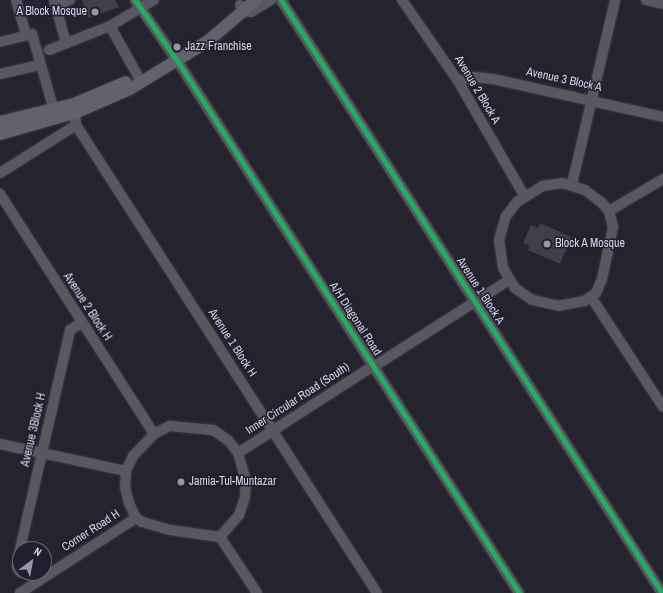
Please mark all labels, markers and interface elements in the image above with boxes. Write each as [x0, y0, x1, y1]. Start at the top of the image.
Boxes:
place label: A Block Mosque [16, 5, 87, 19]
marker: A Block Mosque [90, 7, 100, 17]
place label: Jazz Franchise [185, 40, 252, 54]
marker: Jazz Franchise [172, 42, 182, 52]
street label: Avenue 2 Block A [451, 53, 503, 127]
street label: Avenue 3 Block A [525, 65, 603, 95]
place label: Block A Mosque [555, 237, 626, 251]
marker: Block A Mosque [542, 239, 552, 249]
street label: Avenue 1 Block A [453, 255, 507, 327]
street label: Avenue 2 Block H [60, 270, 114, 344]
street label: A/H Diagonal Road [326, 280, 384, 358]
street label: Avenue 1 Block H [205, 306, 259, 380]
street label: Inner Circular Road (South) [243, 360, 353, 438]
street label: Avenue 3Block H [19, 392, 49, 468]
place label: Jamia-Tul-Muntazar [189, 475, 276, 489]
marker: Jamia-Tul-Muntazar [176, 477, 186, 487]
street label: Corner Road H [59, 507, 123, 555]
north arrow [12, 541, 52, 581]
text: N [31, 544, 44, 559]

